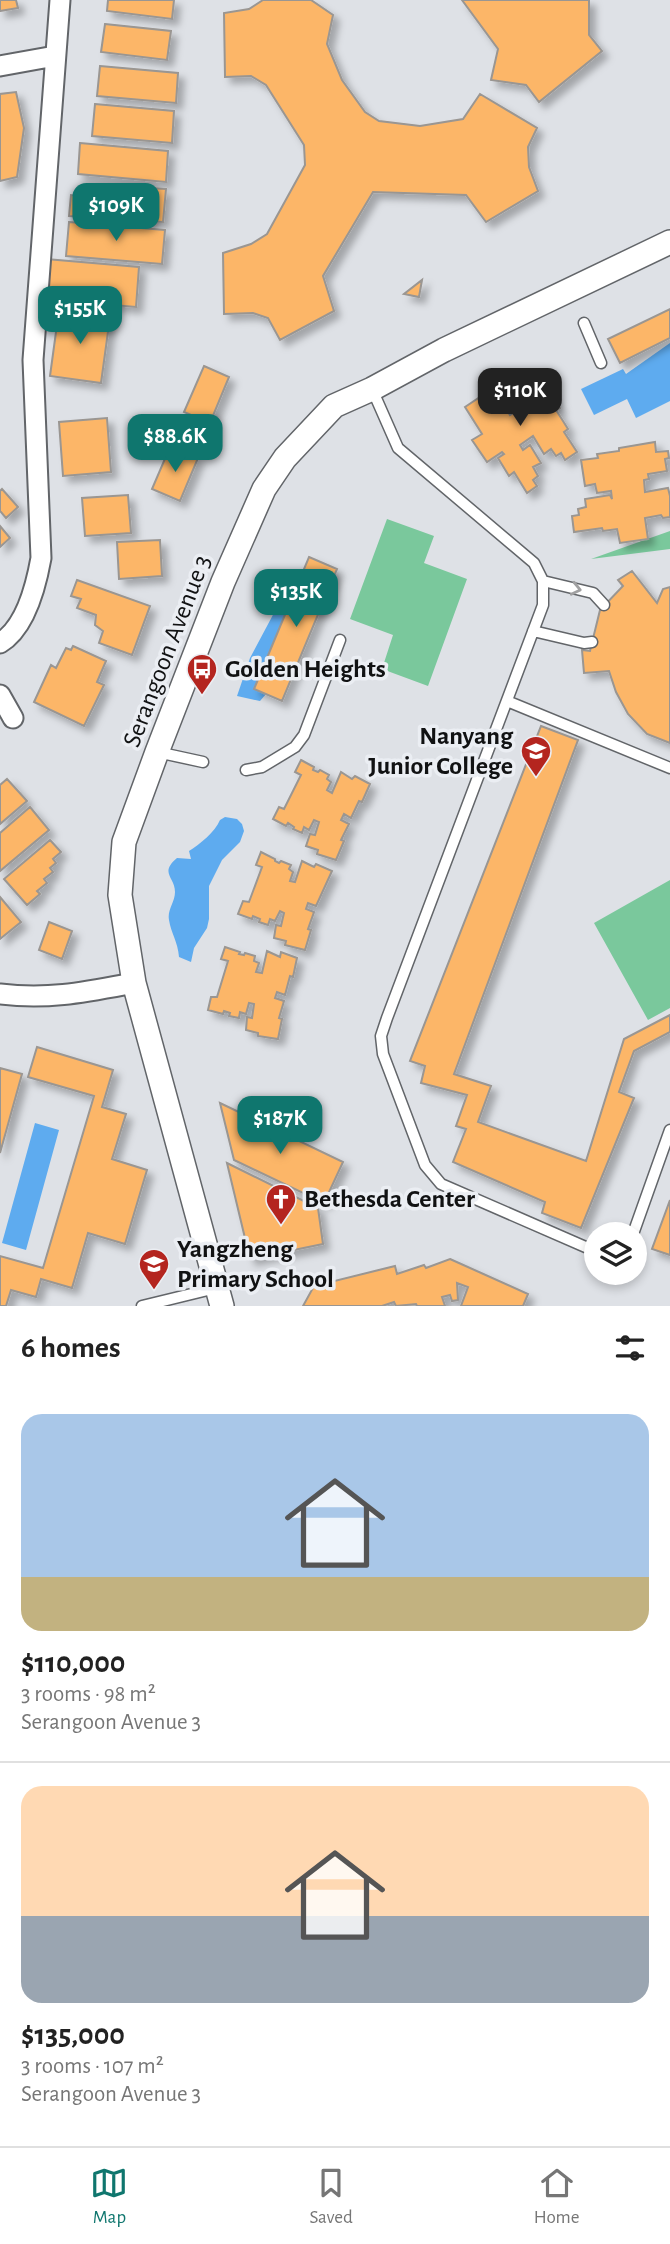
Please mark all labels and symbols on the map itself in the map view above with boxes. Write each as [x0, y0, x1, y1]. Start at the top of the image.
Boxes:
pin: $109K [67, 184, 165, 243]
pin: $155K [31, 286, 129, 346]
pin: $110K [471, 368, 569, 428]
pin: $88.6K [118, 414, 232, 474]
street label: Serangoon Avenue 3 [118, 551, 216, 751]
pin: $135K [247, 570, 345, 629]
one-way arrow [570, 581, 582, 595]
bus stop icon: Golden Heights [185, 652, 219, 696]
place label: Golden Heights [225, 656, 386, 682]
place label: Nanyang Junior College [368, 723, 514, 779]
school or university icon: Nanyang Junior College [519, 734, 553, 778]
pin: $187K [231, 1096, 329, 1156]
church icon: Bethesda Center [264, 1182, 298, 1226]
place label: Bethesda Center [304, 1186, 475, 1212]
place label: Yangzheng Primary School [177, 1236, 334, 1292]
school or university icon: Yangzheng Primary School [137, 1247, 171, 1291]

